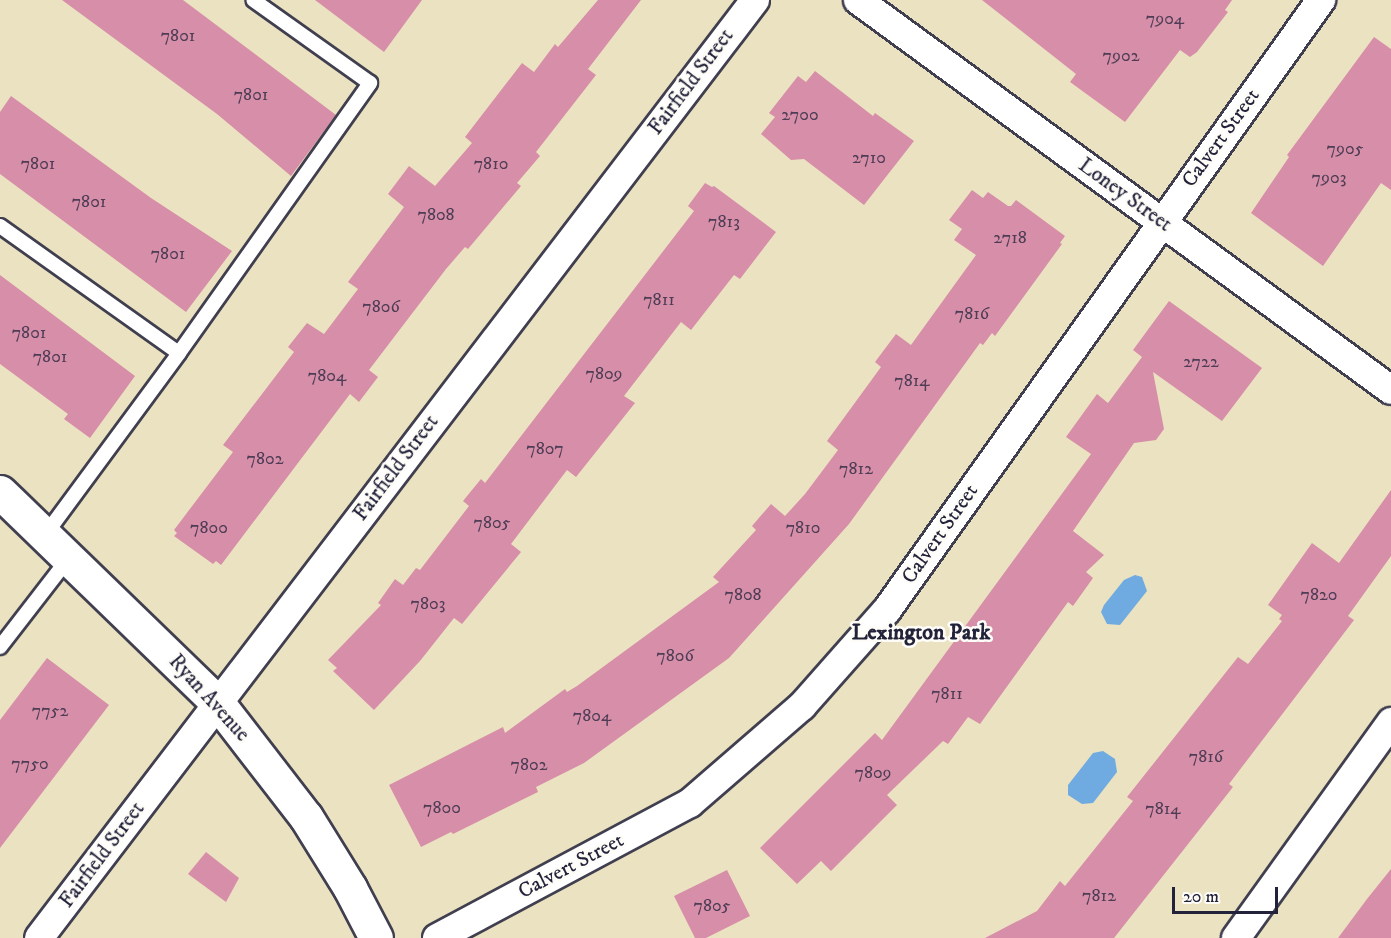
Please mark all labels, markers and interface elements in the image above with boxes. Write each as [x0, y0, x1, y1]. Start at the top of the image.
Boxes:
house number: 7904 [1146, 8, 1184, 30]
street label: Fairfield Street [643, 24, 739, 140]
house number: 7801 [161, 25, 195, 47]
house number: 7902 [1103, 45, 1139, 67]
house number: 7801 [234, 84, 268, 106]
street label: Calvert Street [1177, 84, 1265, 192]
house number: 2700 [781, 104, 819, 126]
house number: 7905 [1326, 138, 1364, 160]
house number: 2710 [852, 147, 886, 169]
house number: 7801 [21, 153, 55, 175]
house number: 7810 [474, 153, 508, 175]
street label: Loney Street [1073, 153, 1177, 237]
house number: 7903 [1312, 167, 1346, 189]
house number: 7801 [72, 191, 106, 213]
house number: 7808 [417, 204, 455, 226]
house number: 7813 [708, 211, 740, 233]
house number: 2718 [993, 227, 1027, 249]
house number: 7801 [151, 243, 185, 265]
house number: 7811 [643, 289, 675, 311]
house number: 7806 [362, 296, 400, 318]
house number: 7816 [955, 303, 989, 325]
house number: 7801 [12, 322, 46, 344]
house number: 7801 [33, 346, 67, 368]
house number: 2722 [1183, 351, 1219, 373]
house number: 7809 [585, 363, 623, 385]
house number: 7804 [308, 365, 346, 387]
house number: 7814 [894, 370, 930, 392]
street label: Fairfield Street [348, 410, 444, 526]
house number: 7807 [526, 438, 564, 460]
house number: 7802 [246, 448, 284, 470]
house number: 7812 [839, 458, 873, 480]
street label: Calvert Street [897, 479, 983, 589]
house number: 7805 [473, 512, 511, 534]
house number: 7800 [190, 517, 228, 539]
house number: 7810 [786, 517, 820, 539]
house number: 7808 [724, 584, 762, 606]
house number: 7820 [1300, 584, 1338, 606]
house number: 7803 [411, 593, 445, 615]
district label: Lexington Park [852, 620, 990, 646]
house number: 7806 [656, 645, 694, 667]
street label: Ryan Avenue [163, 649, 255, 747]
house number: 7811 [931, 683, 963, 705]
house number: 7752 [32, 700, 68, 722]
house number: 7804 [573, 705, 611, 727]
house number: 7816 [1189, 746, 1223, 768]
house number: 7750 [11, 753, 49, 775]
house number: 7802 [510, 754, 548, 776]
house number: 7809 [854, 762, 892, 784]
street label: Fairfield Street [54, 797, 150, 913]
house number: 7800 [423, 797, 461, 819]
house number: 7814 [1145, 798, 1181, 820]
street label: Calvert Street [514, 828, 628, 904]
scale bar [1175, 875, 1282, 913]
house number: 7812 [1082, 885, 1116, 907]
text: 20 m [1183, 886, 1219, 908]
house number: 7805 [693, 895, 731, 917]

